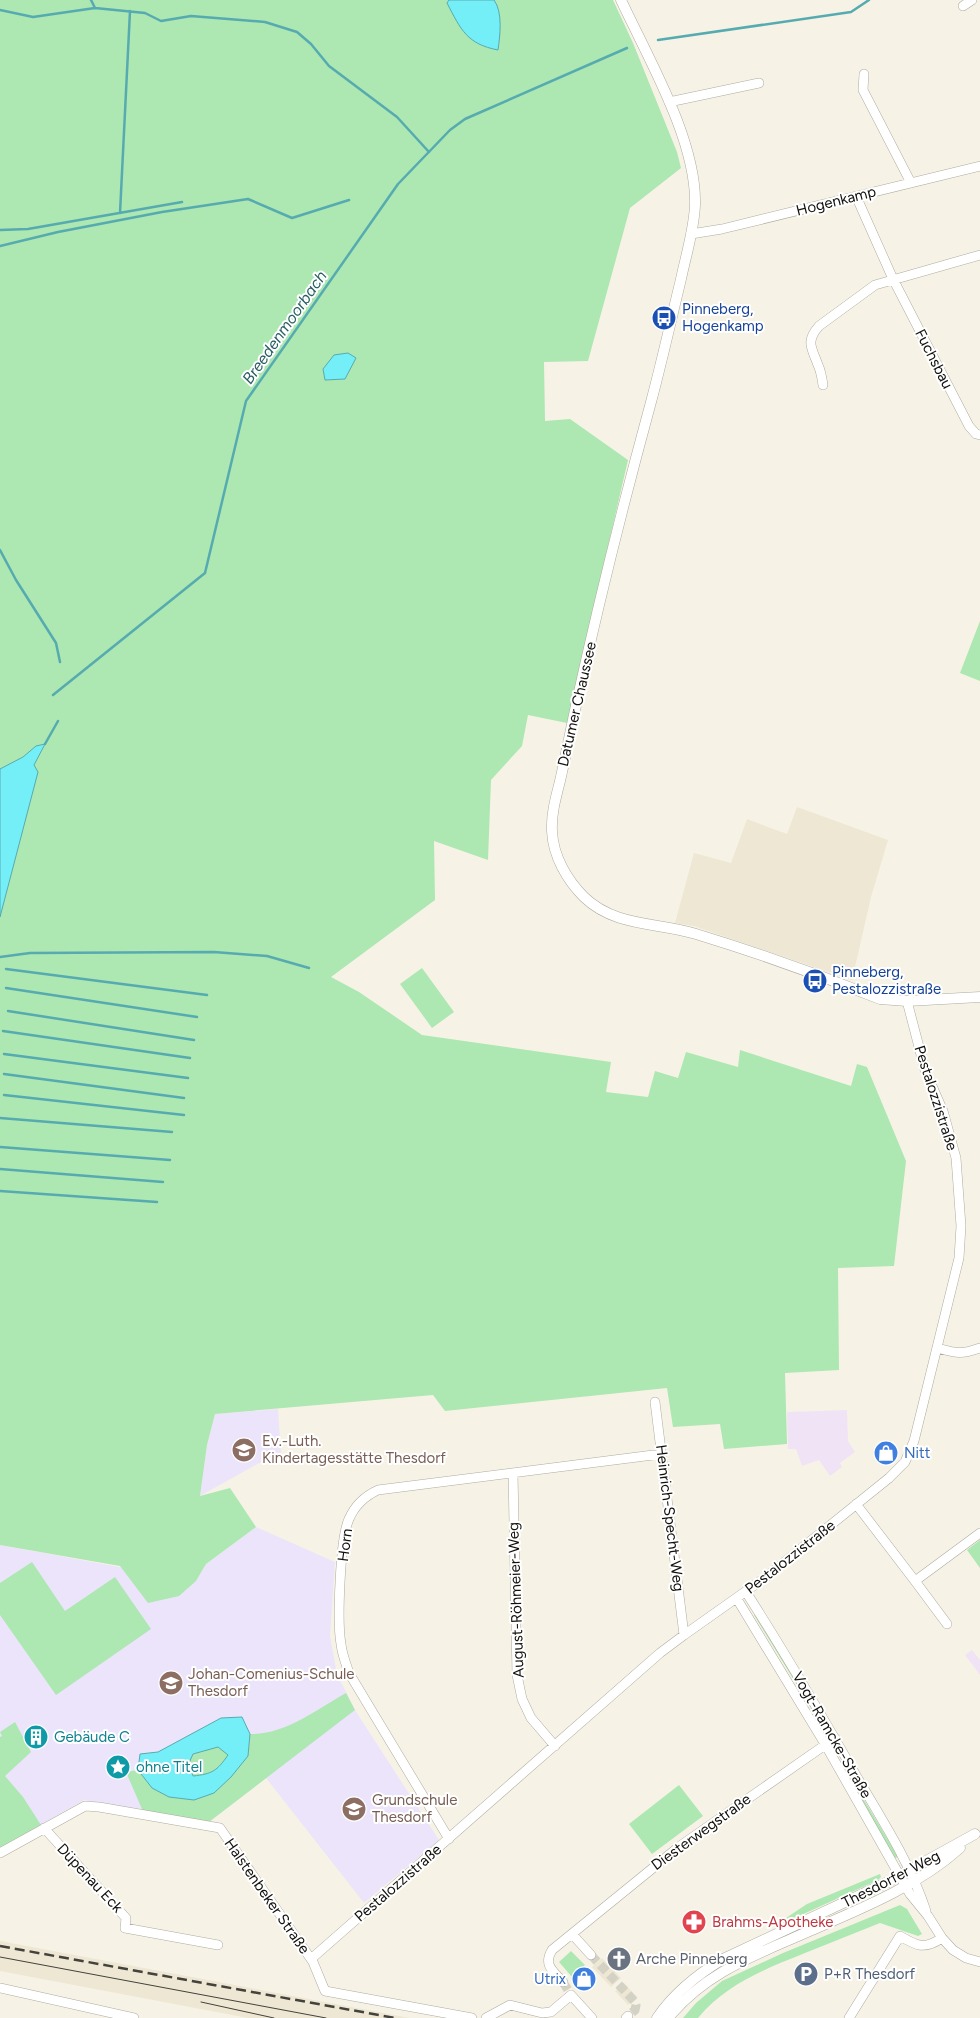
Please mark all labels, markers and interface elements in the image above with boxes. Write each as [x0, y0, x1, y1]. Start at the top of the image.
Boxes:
street label: Hogenkamp [794, 182, 878, 220]
water label: Breedenmoorbach [238, 267, 331, 388]
place label: Pinneberg, Hogenkamp [682, 300, 764, 335]
bus stop icon: Pinneberg, Hogenkamp [651, 305, 677, 331]
street label: Fuchsbau [911, 326, 957, 392]
street label: Datumer Chaussee [554, 640, 600, 768]
place label: Pinneberg, Pestalozzistraße [832, 963, 941, 998]
bus stop icon: Pinneberg, Pestalozzistraße [802, 968, 828, 994]
street label: Pestalozzistraße [911, 1043, 961, 1153]
place label: Ev.-Luth. Kindertagesstätte Thesdorf [262, 1432, 446, 1467]
school or university icon: Ev.-Luth. Kindertagesstätte Thesdorf [231, 1437, 257, 1463]
shop icon: Nitt [873, 1440, 899, 1466]
street label: Heinrich-Specht-Weg [652, 1443, 688, 1593]
place label: Nitt [904, 1444, 931, 1462]
street label: Pestalozzistraße [741, 1516, 839, 1598]
street label: August-Röhmeier-Weg [504, 1522, 528, 1678]
street label: Horn [334, 1527, 356, 1563]
place label: Johan-Comenius-Schule Thesdorf [188, 1665, 355, 1700]
street label: Vogt-Ramcke-Straße [788, 1669, 876, 1801]
school or university icon: Johan-Comenius-Schule Thesdorf [158, 1670, 184, 1696]
building icon: Gebäude C [23, 1724, 49, 1750]
place label: Gebäude C [54, 1728, 130, 1746]
place icon: ohne Titel [105, 1754, 131, 1780]
place label: ohne Titel [136, 1758, 202, 1776]
street label: Diesterwegstraße [648, 1790, 754, 1874]
place label: Grundschule Thesdorf [372, 1791, 457, 1826]
school or university icon: Grundschule Thesdorf [341, 1796, 367, 1822]
street label: Halstenbeker Straße [220, 1835, 314, 1957]
street label: Düpenau Eck [53, 1840, 127, 1917]
street label: Pestalozzistraße [351, 1840, 445, 1926]
street label: Thesdorfer Weg [839, 1847, 943, 1911]
pharmacy icon: Brahms-Apotheke [681, 1909, 707, 1935]
place label: Brahms-Apotheke [712, 1913, 834, 1931]
church icon: Arche Pinneberg [606, 1946, 632, 1972]
place label: Arche Pinneberg [636, 1950, 748, 1968]
parking icon: P+R Thesdorf [793, 1961, 819, 1987]
place label: P+R Thesdorf [824, 1965, 916, 1983]
shop icon: Utrix [571, 1966, 597, 1992]
place label: Utrix [534, 1970, 566, 1988]

